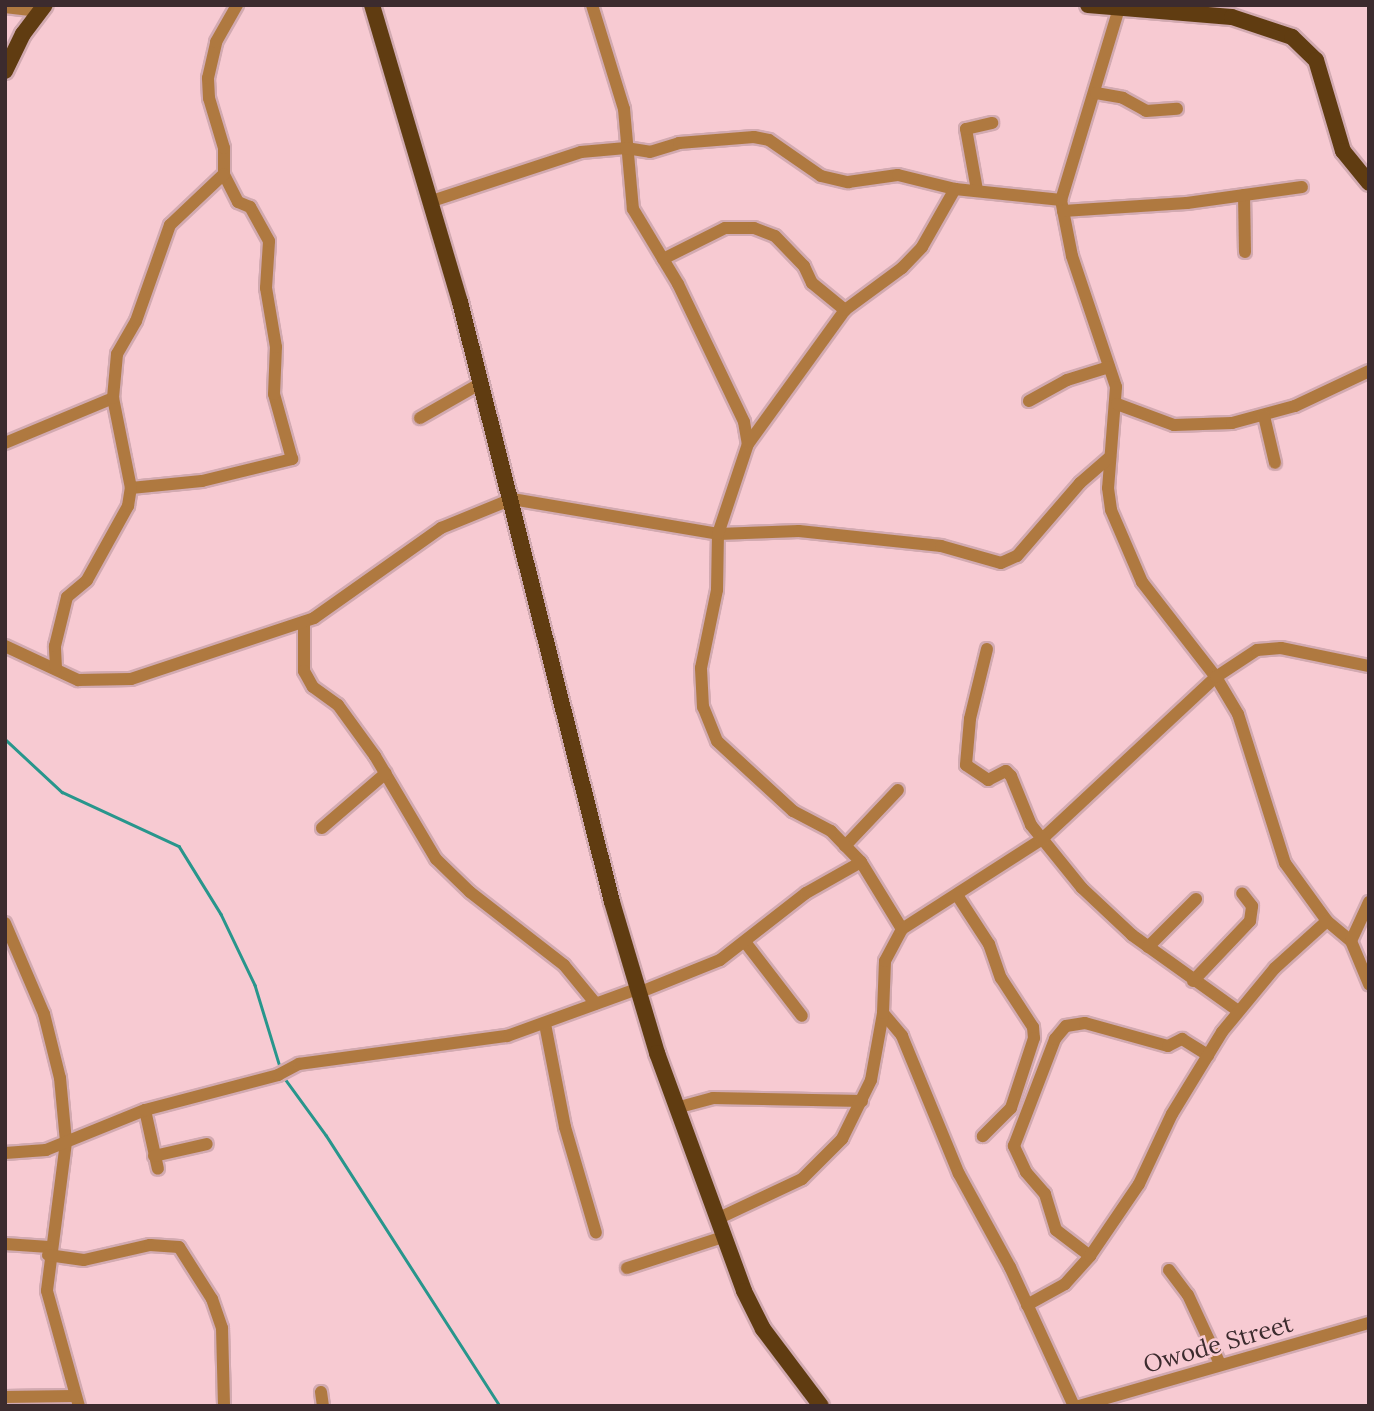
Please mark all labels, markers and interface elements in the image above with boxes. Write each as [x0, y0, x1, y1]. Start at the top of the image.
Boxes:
street label: Owode Street [1140, 1309, 1296, 1379]

